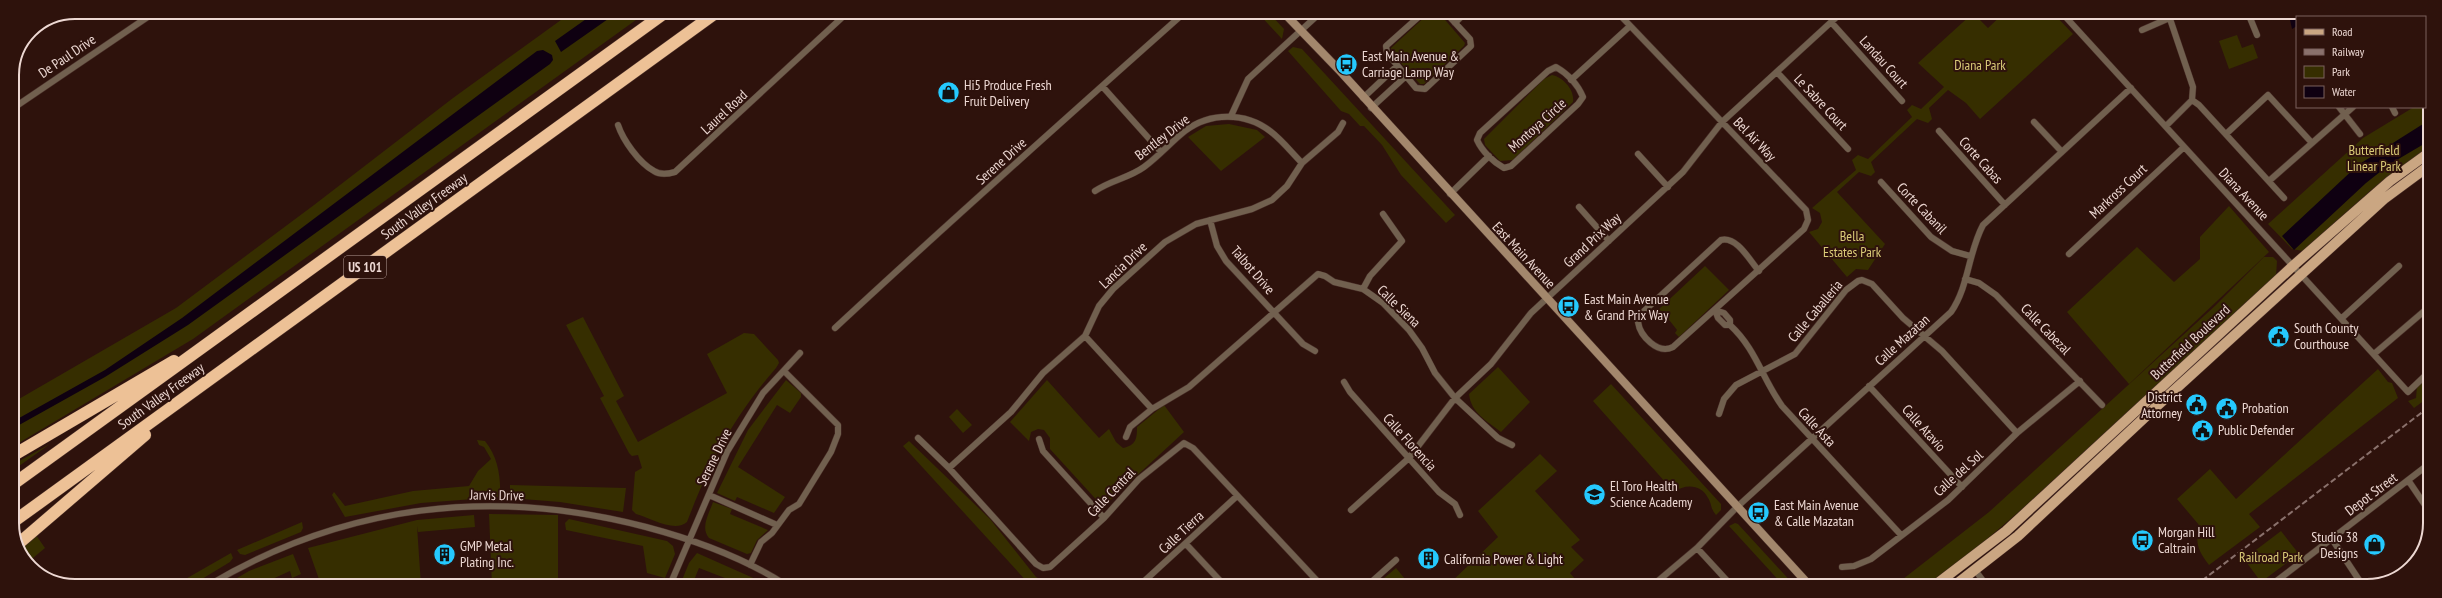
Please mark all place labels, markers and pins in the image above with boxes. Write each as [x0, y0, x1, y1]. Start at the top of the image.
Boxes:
place label: East Main Avenue & Carriage Lamp Way [1362, 47, 1459, 81]
bus stop icon: East Main Avenue & Carriage Lamp Way [1334, 51, 1360, 77]
place label: Hi5 Produce Fresh Fruit Delivery [964, 76, 1052, 110]
shop icon: Hi5 Produce Fresh Fruit Delivery [935, 80, 961, 106]
place label: East Main Avenue & Grand Prix Way [1584, 290, 1669, 324]
bus stop icon: East Main Avenue & Grand Prix Way [1556, 294, 1582, 320]
place label: South County Courthouse [2294, 319, 2359, 353]
public building icon: South County Courthouse [2265, 323, 2291, 349]
place label: District Attorney [2141, 388, 2183, 422]
public building icon: District Attorney [2184, 392, 2210, 418]
public building icon: Probation [2213, 395, 2239, 421]
place label: Probation [2242, 399, 2289, 417]
public building icon: Public Defender [2190, 417, 2216, 443]
place label: Public Defender [2218, 421, 2294, 439]
place label: El Toro Health Science Academy [1610, 477, 1693, 511]
school or university icon: El Toro Health Science Academy [1582, 481, 1608, 507]
place label: East Main Avenue & Calle Mazatan [1774, 496, 1859, 530]
bus stop icon: East Main Avenue & Calle Mazatan [1745, 500, 1771, 526]
place label: Morgan Hill Caltrain [2158, 523, 2215, 557]
bus stop icon: Morgan Hill Caltrain [2130, 527, 2156, 553]
place label: Studio 38 Designs [2311, 528, 2358, 562]
shop icon: Studio 38 Designs [2361, 532, 2387, 558]
place label: GMP Metal Plating Inc. [460, 537, 514, 571]
building icon: GMP Metal Plating Inc. [432, 541, 458, 567]
building icon: California Power & Light [1416, 546, 1442, 572]
place label: California Power & Light [1444, 550, 1563, 568]

